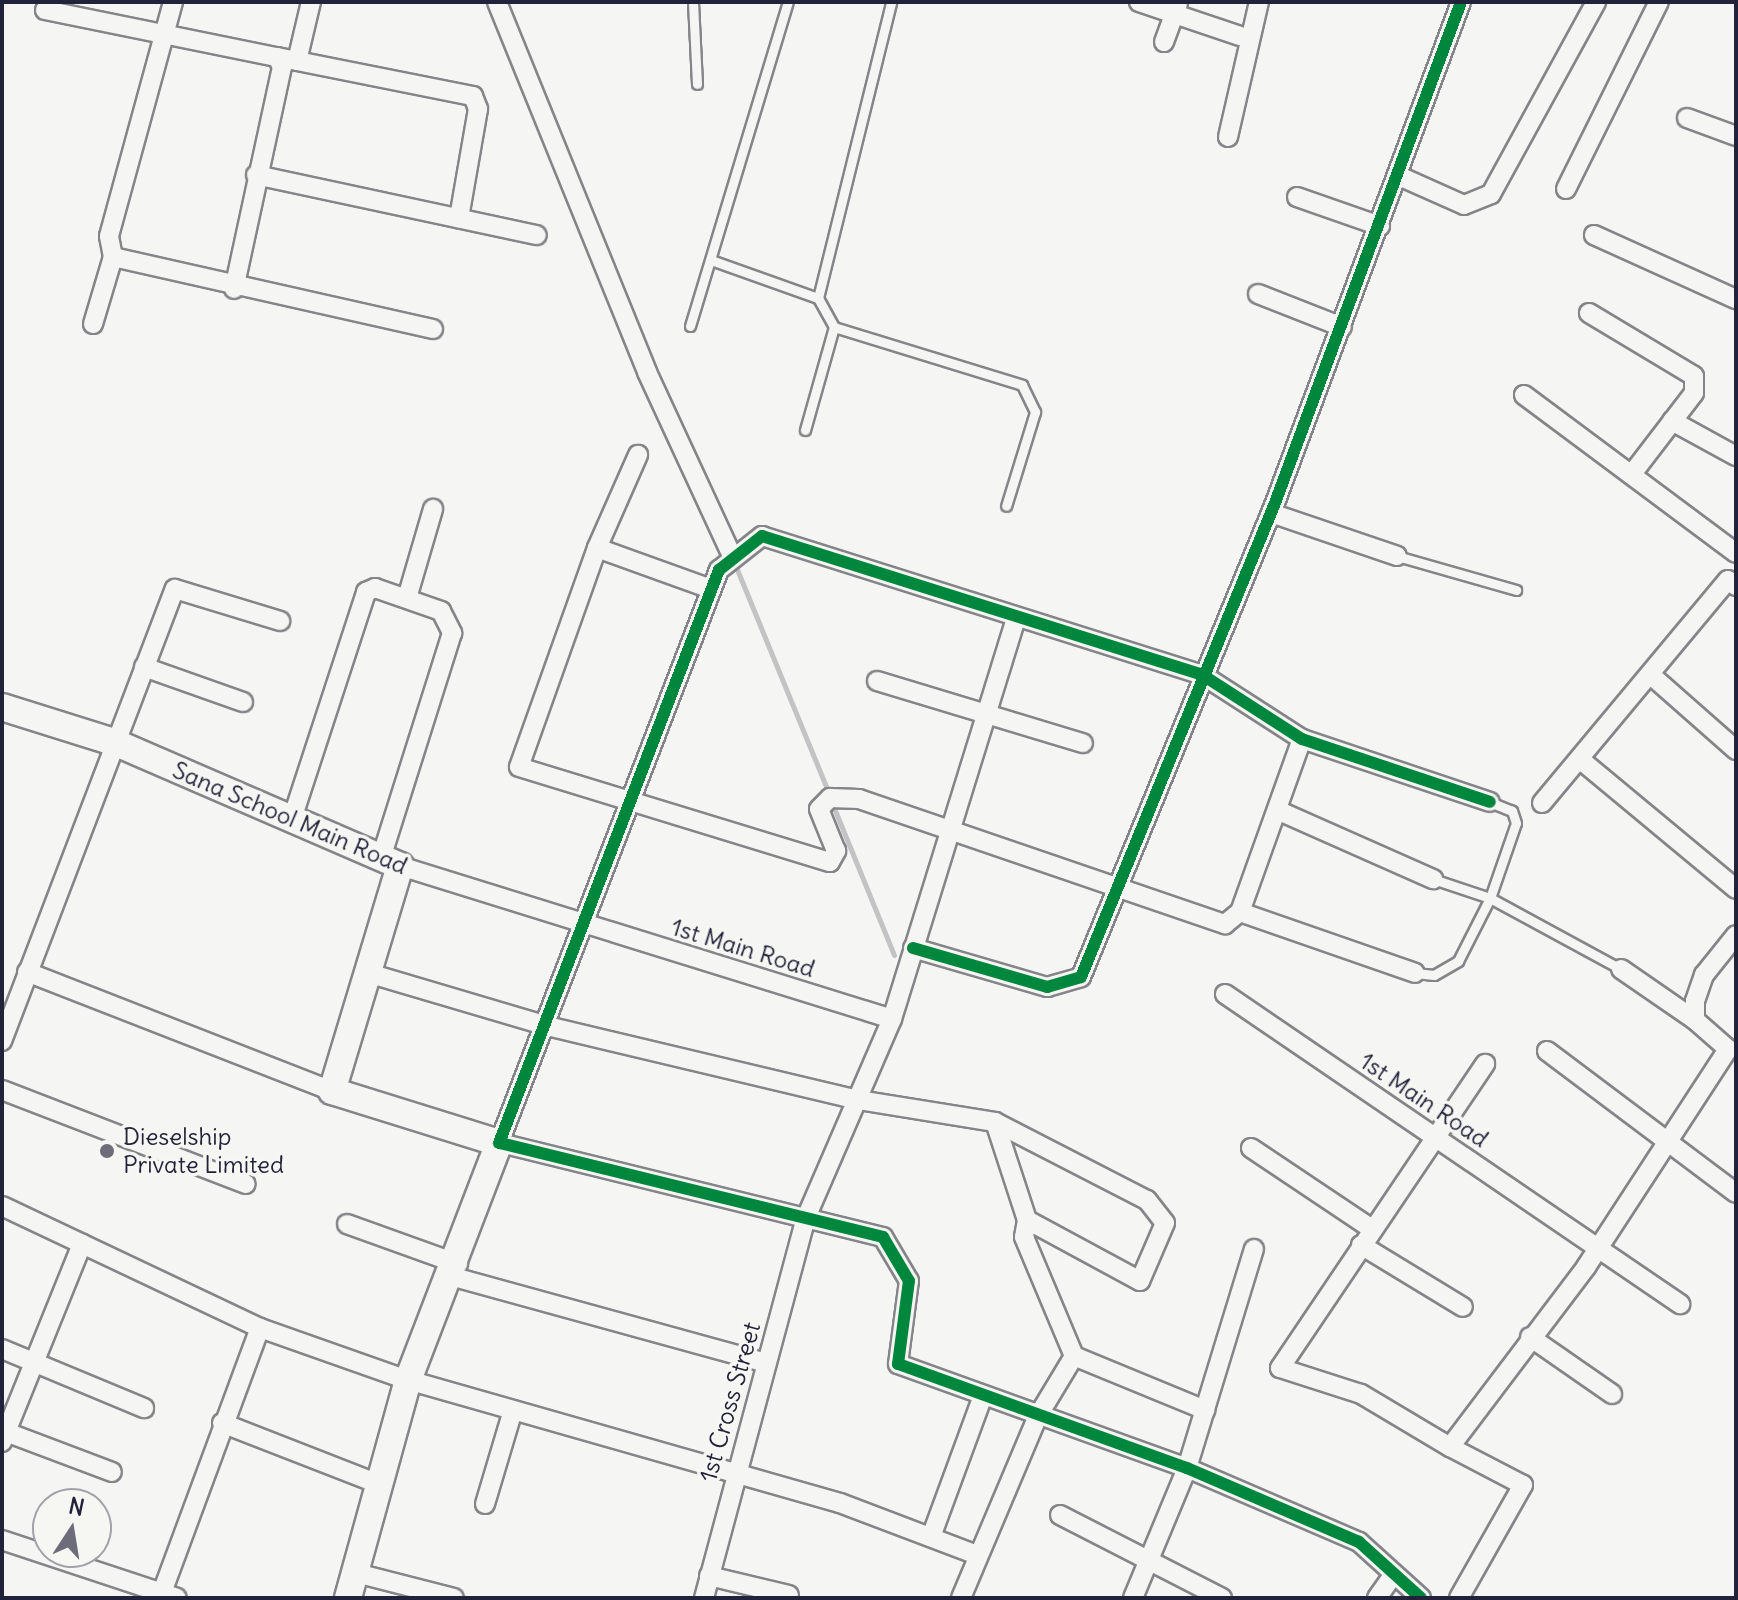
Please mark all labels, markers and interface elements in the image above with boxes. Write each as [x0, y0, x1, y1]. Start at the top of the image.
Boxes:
street label: Sana School Main Road [168, 755, 412, 881]
street label: 1st Main Road [668, 913, 818, 983]
street label: 1st Main Road [1354, 1047, 1494, 1153]
place label: Dieselship Private Limited [123, 1123, 284, 1179]
marker: Dieselship Private Limited [98, 1142, 116, 1160]
street label: 1st Cross Street [693, 1319, 767, 1485]
north arrow [32, 1488, 112, 1568]
text: N [66, 1491, 87, 1522]

